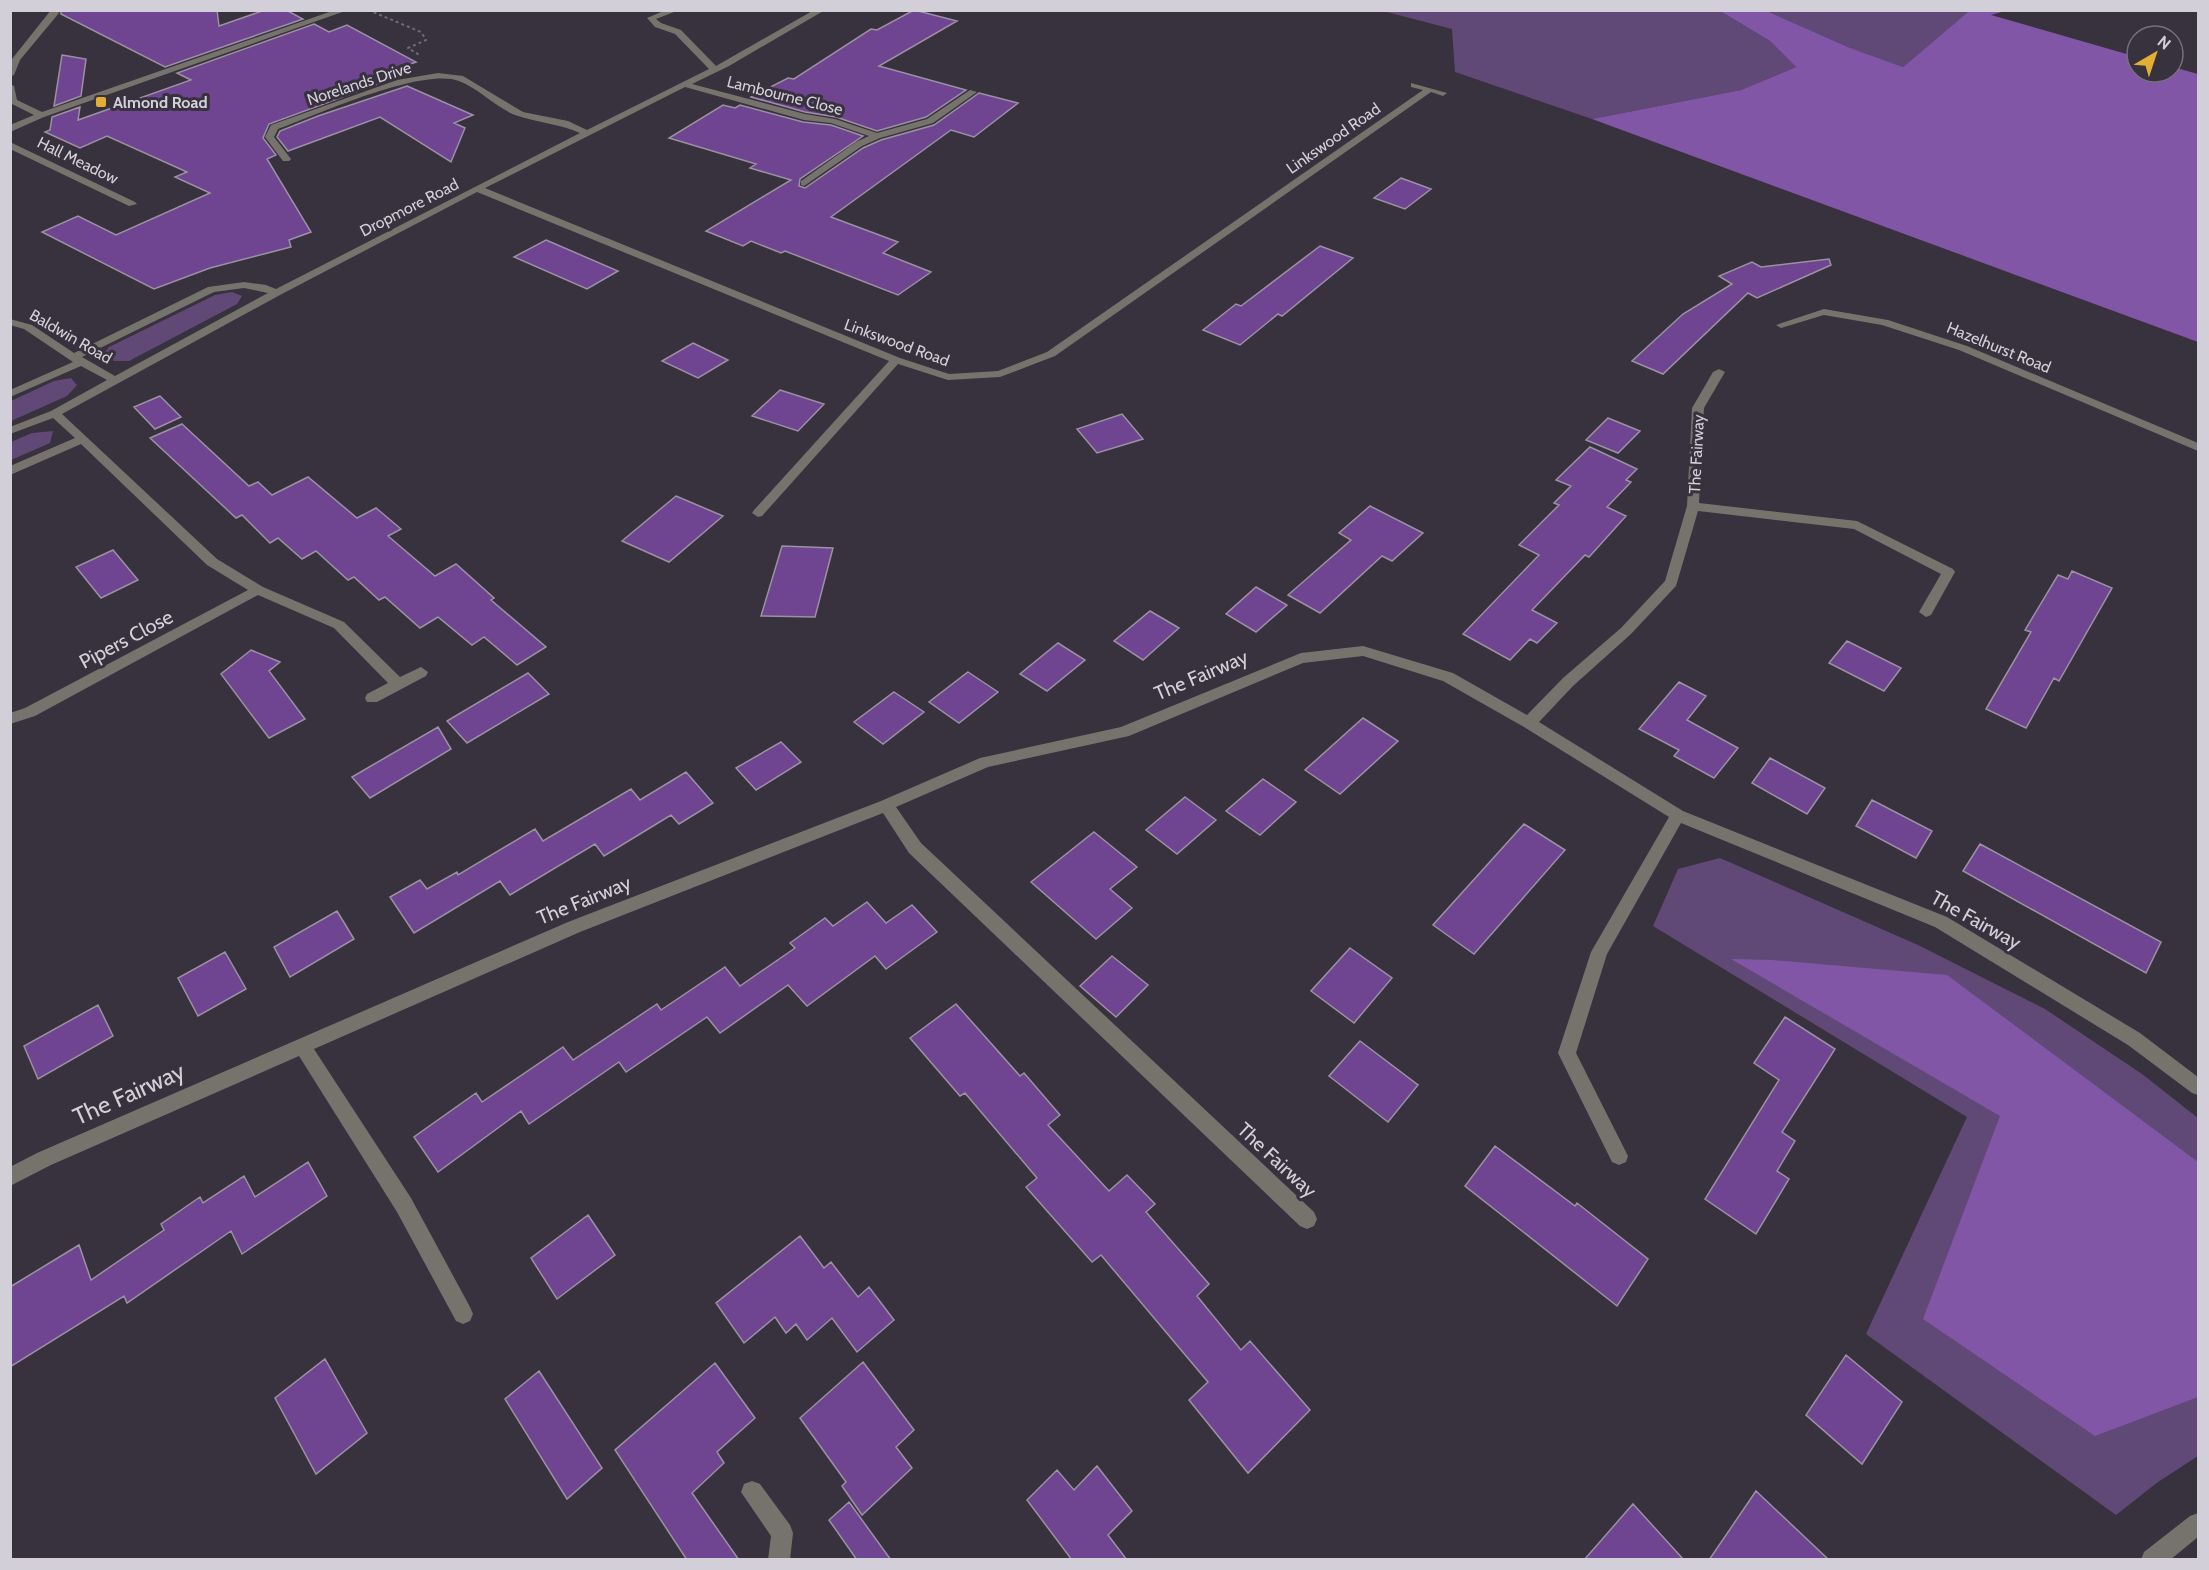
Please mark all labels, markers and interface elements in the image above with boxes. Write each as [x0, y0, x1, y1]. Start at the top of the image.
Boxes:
north arrow [2125, 24, 2185, 84]
text: N [2154, 32, 2174, 54]
street label: Norelands Drive [305, 58, 414, 109]
street label: Lambourne Close [725, 72, 845, 119]
place label: Almond Road [113, 93, 208, 112]
marker: Almond Road [94, 95, 108, 109]
street label: Linkswood Road [1283, 99, 1384, 178]
street label: Hall Meadow [34, 133, 122, 188]
street label: Dropmore Road [357, 174, 462, 240]
street label: Baldwin Road [26, 305, 115, 368]
street label: Linkswood Road [842, 315, 952, 370]
street label: Hazelhurst Road [1944, 318, 2054, 377]
street label: The Fairway [1685, 414, 1708, 494]
street label: Pipers Close [75, 604, 177, 674]
street label: The Fairway [1151, 645, 1251, 705]
street label: The Fairway [533, 870, 635, 930]
street label: The Fairway [1927, 885, 2025, 955]
street label: The Fairway [68, 1056, 189, 1131]
street label: The Fairway [1232, 1117, 1322, 1203]

